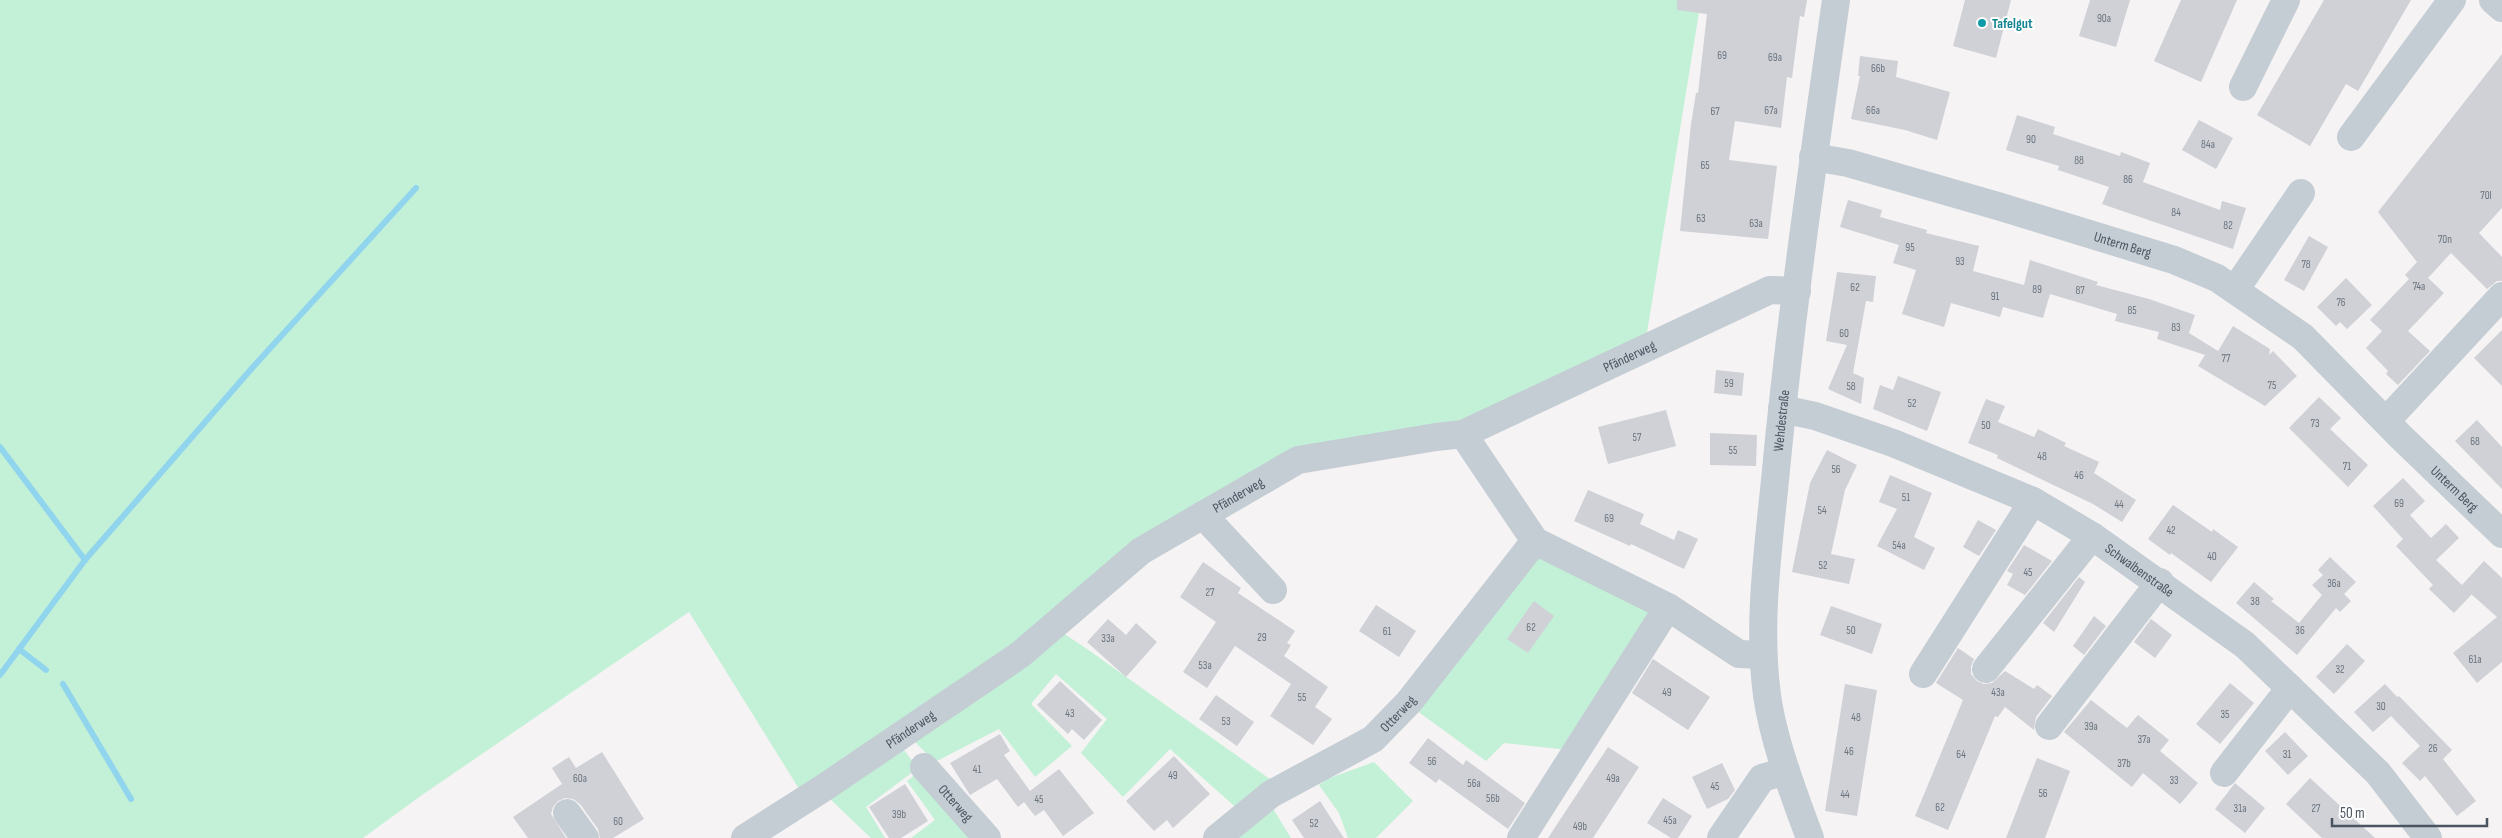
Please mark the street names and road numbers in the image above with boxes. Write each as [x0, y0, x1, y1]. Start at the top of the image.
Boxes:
street label: Unterm Berg [2092, 228, 2154, 262]
street label: Pfänderweg [1600, 337, 1659, 376]
street label: Wehdestraße [1770, 389, 1793, 452]
street label: Unterm Berg [2427, 462, 2482, 516]
street label: Pfänderweg [1210, 474, 1267, 517]
street label: Schwalbenstraße [2102, 540, 2177, 601]
street label: Otterweg [1377, 692, 1420, 736]
street label: Pfänderweg [883, 706, 939, 752]
street label: Otterweg [934, 781, 977, 826]

